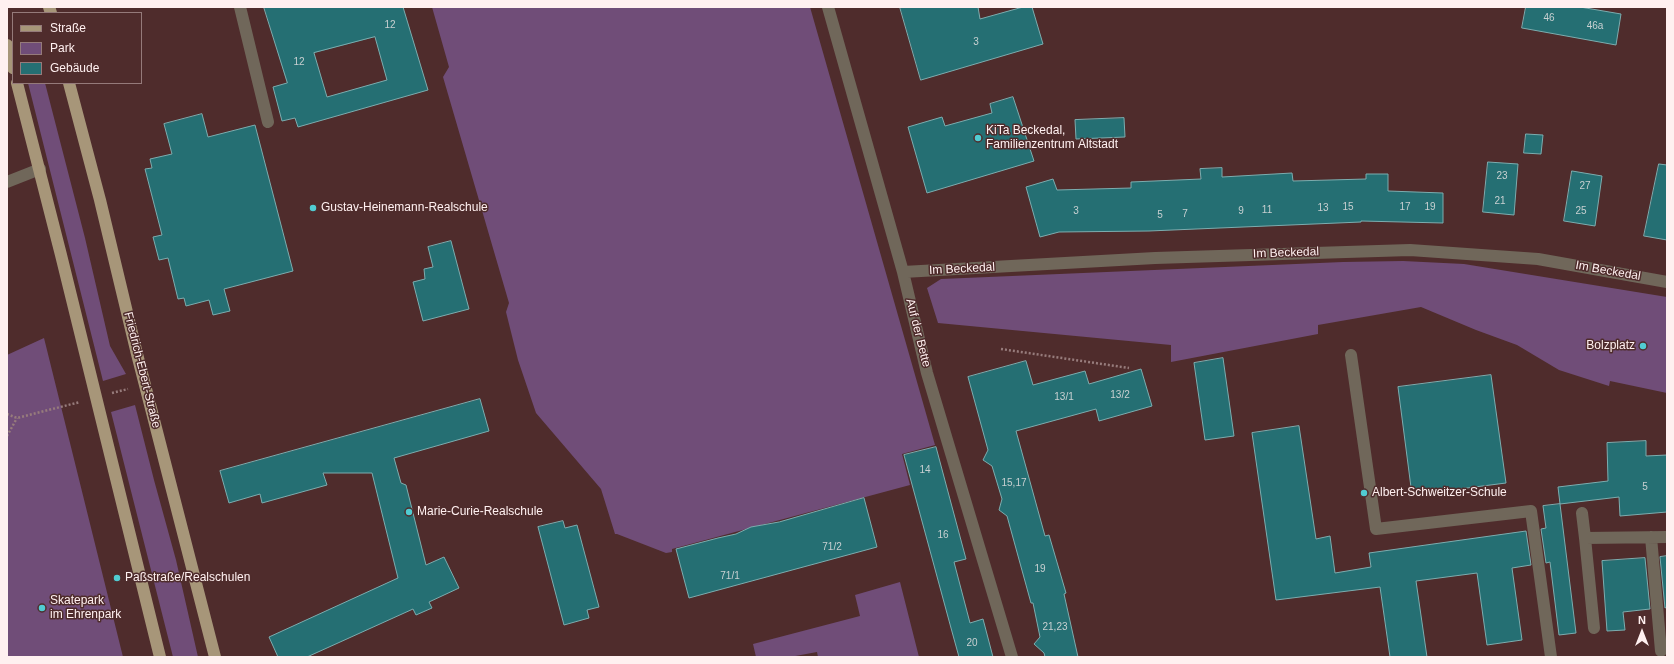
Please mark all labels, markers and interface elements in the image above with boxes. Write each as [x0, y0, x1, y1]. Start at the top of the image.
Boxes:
legend [12, 12, 142, 84]
house number: 46 [1543, 12, 1555, 24]
house number: 12 [384, 19, 396, 31]
house number: 46a [1587, 20, 1603, 32]
text: Straße [50, 21, 86, 35]
house number: 3 [973, 36, 979, 48]
text: Park [50, 41, 75, 55]
house number: 12 [293, 56, 305, 68]
text: Gebäude [50, 61, 99, 75]
place label: KiTa Beckedal, Familienzentrum Altstadt [986, 124, 1118, 152]
marker: KiTa Beckedal, Familienzentrum Altstadt [973, 133, 983, 143]
house number: 23 [1496, 170, 1508, 182]
house number: 27 [1579, 180, 1591, 192]
house number: 21 [1494, 195, 1506, 207]
place label: Gustav-Heinemann-Realschule [321, 201, 488, 215]
house number: 15 [1342, 201, 1354, 213]
house number: 17 [1399, 201, 1411, 213]
house number: 19 [1424, 201, 1436, 213]
house number: 13 [1317, 202, 1329, 214]
marker: Gustav-Heinemann-Realschule [308, 203, 318, 213]
house number: 11 [1262, 204, 1272, 216]
house number: 3 [1073, 205, 1079, 217]
house number: 9 [1238, 205, 1244, 217]
house number: 25 [1575, 205, 1587, 217]
house number: 7 [1182, 208, 1188, 220]
house number: 5 [1157, 209, 1163, 221]
street label: Im Beckedal [1253, 245, 1319, 261]
street label: Im Beckedal [1574, 258, 1642, 284]
street label: Im Beckedal [929, 260, 995, 278]
street label: Auf der Bette [903, 297, 933, 369]
street label: Friedrich-Ebert-Straße [121, 310, 163, 430]
place label: Bolzplatz [1586, 339, 1635, 353]
marker: Bolzplatz [1638, 341, 1648, 351]
house number: 13/2 [1110, 389, 1130, 401]
house number: 13/1 [1054, 391, 1074, 403]
house number: 14 [919, 464, 931, 476]
house number: 15,17 [1001, 477, 1027, 489]
house number: 5 [1642, 481, 1648, 493]
place label: Albert-Schweitzer-Schule [1372, 486, 1507, 500]
marker: Albert-Schweitzer-Schule [1359, 488, 1369, 498]
place label: Marie-Curie-Realschule [417, 505, 543, 519]
marker: Marie-Curie-Realschule [404, 507, 414, 517]
house number: 16 [937, 529, 949, 541]
house number: 71/2 [822, 541, 842, 553]
house number: 19 [1034, 563, 1046, 575]
house number: 71/1 [720, 570, 740, 582]
place label: Paßstraße/Realschulen [125, 571, 250, 585]
marker: Paßstraße/Realschulen [112, 573, 122, 583]
place label: Skatepark im Ehrenpark [50, 594, 121, 622]
marker: Skatepark im Ehrenpark [37, 603, 47, 613]
north arrow [1622, 612, 1662, 652]
text: N [1638, 614, 1646, 626]
house number: 21,23 [1042, 621, 1068, 633]
house number: 20 [966, 637, 978, 649]

